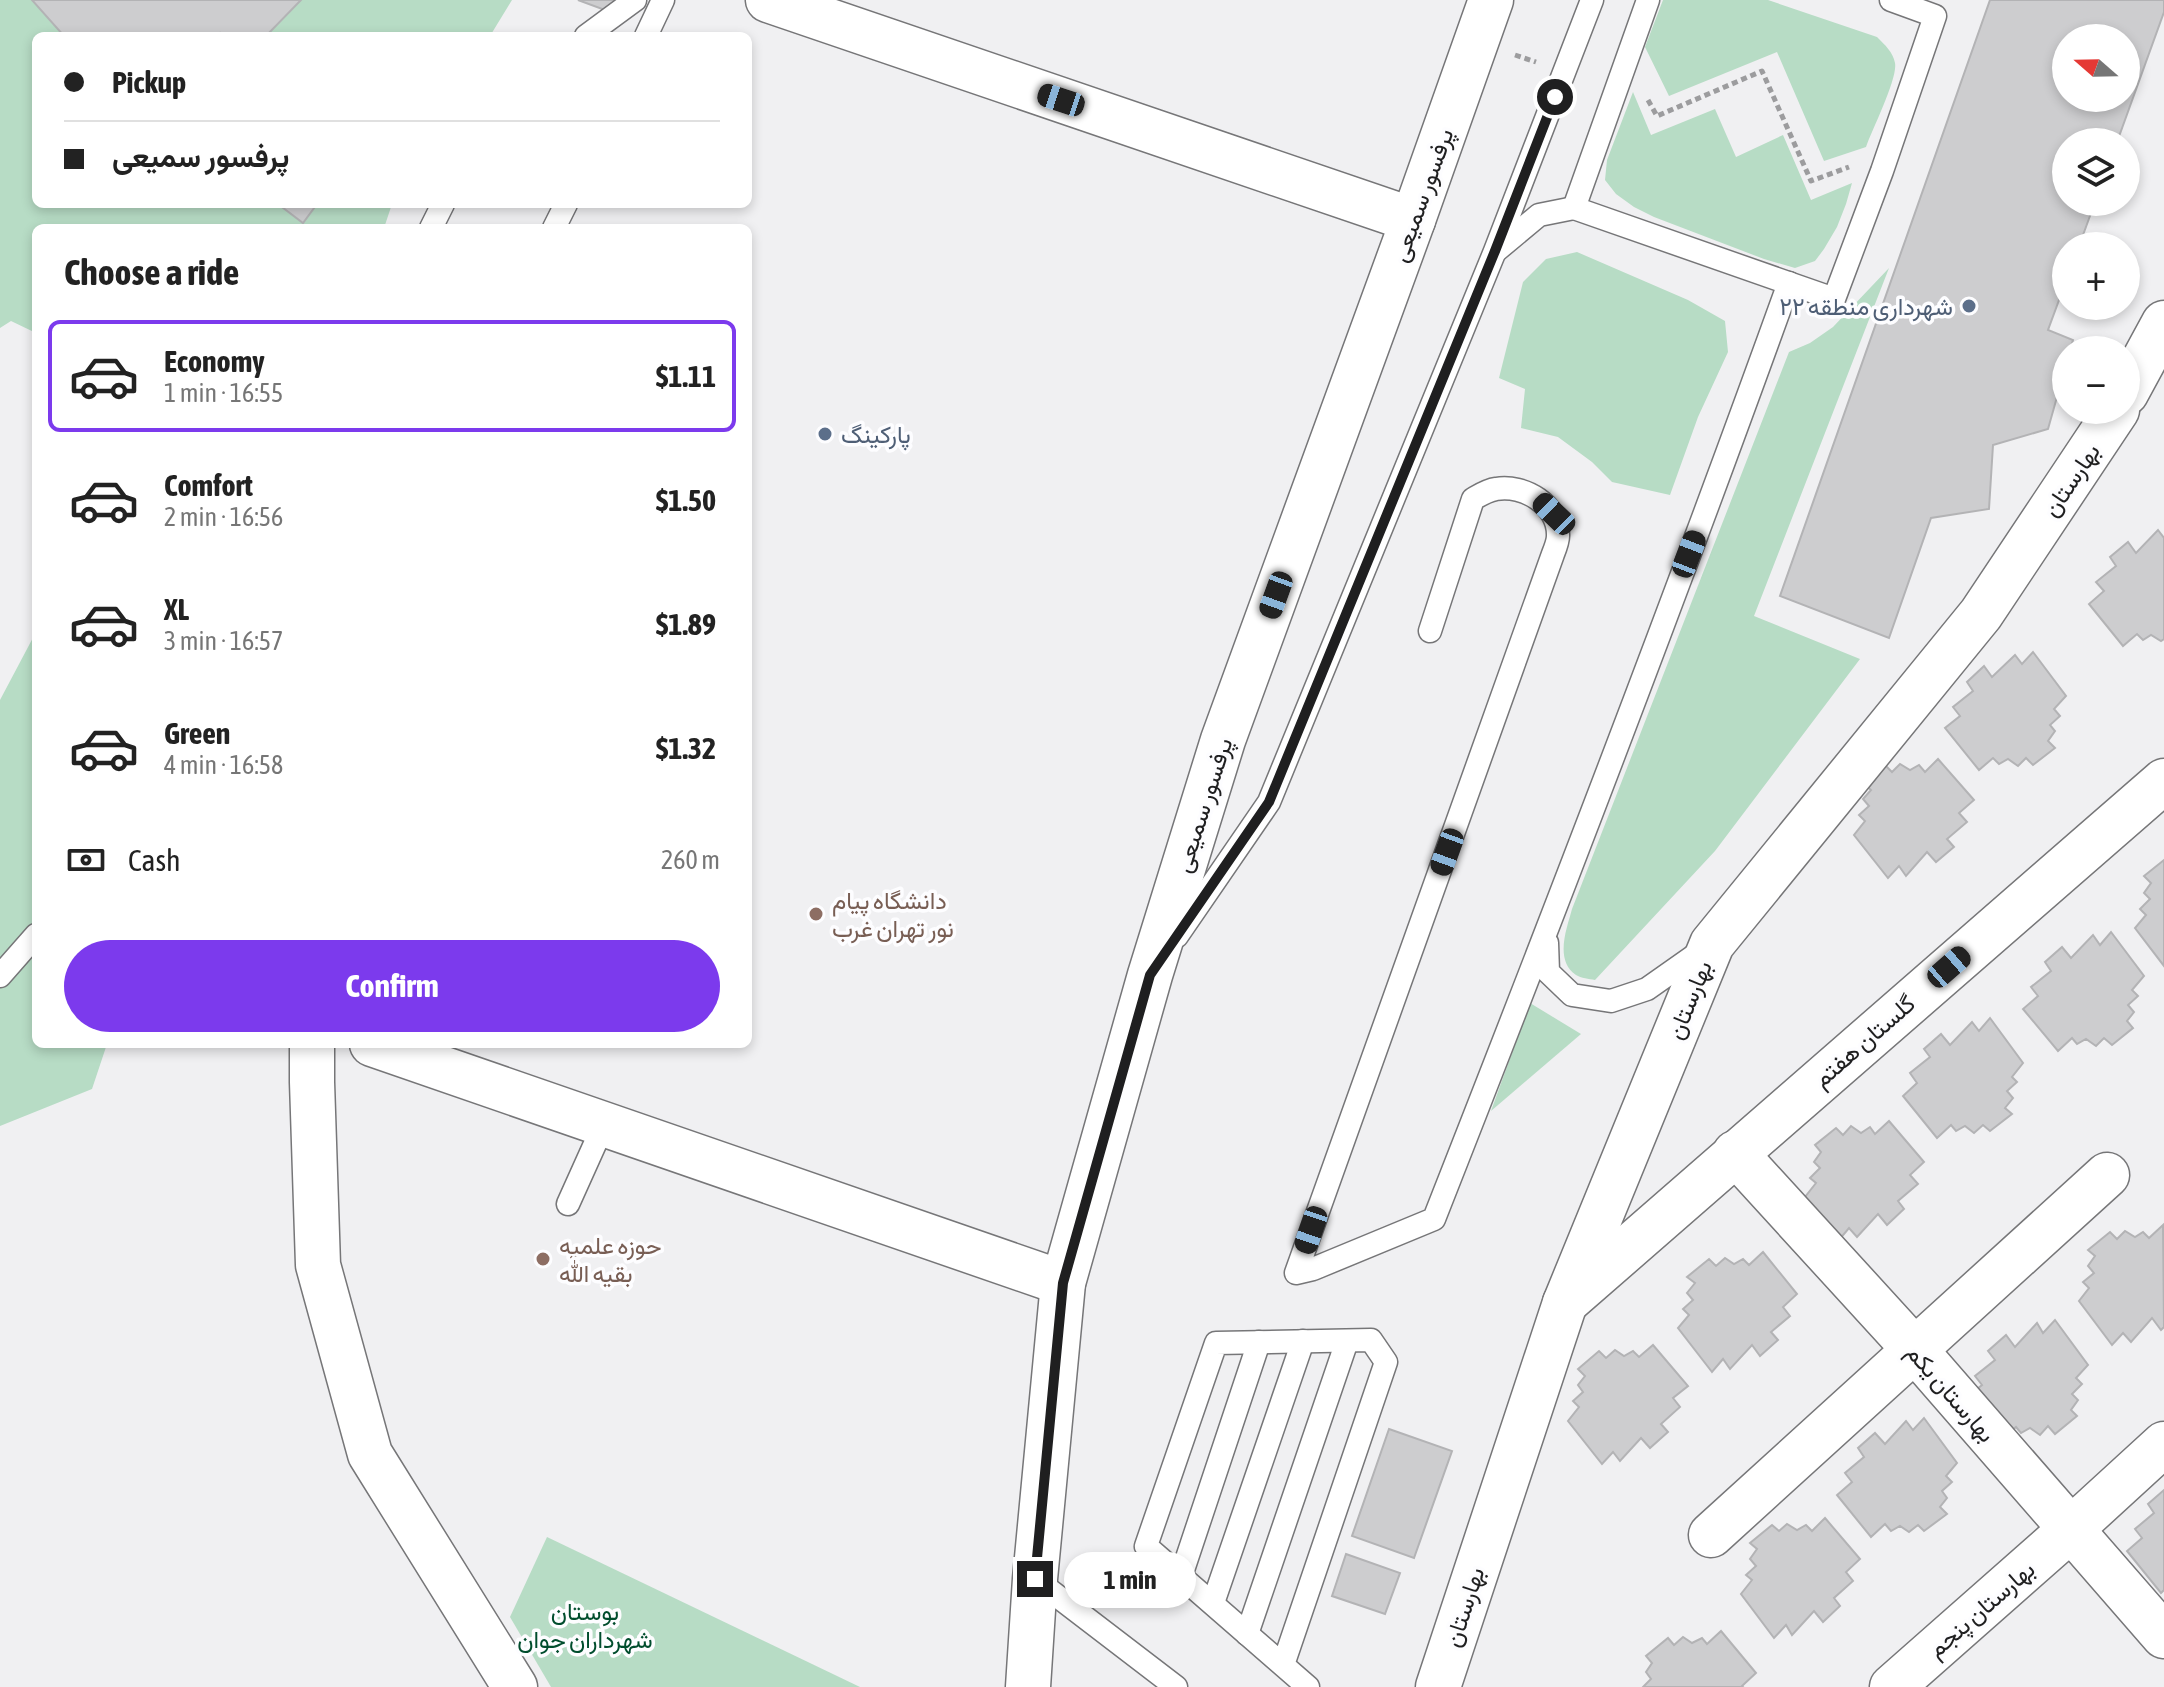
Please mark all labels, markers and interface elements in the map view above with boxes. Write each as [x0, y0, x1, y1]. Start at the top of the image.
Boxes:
north arrow [2052, 24, 2140, 112]
map controls [2052, 24, 2140, 424]
text: Pickup [112, 65, 186, 99]
route start [1537, 79, 1573, 115]
car [1034, 81, 1088, 119]
street label: پرفسور سمیعی [1385, 125, 1461, 266]
button: layers [2052, 128, 2140, 216]
text: پرفسور سمیعی [112, 139, 289, 173]
button: + [2052, 232, 2140, 320]
text: Choose a ride [64, 251, 239, 293]
place label: شهرداری منطقه ۲۲ [1779, 293, 1953, 322]
marker: شهرداری منطقه ۲۲ [1960, 297, 1978, 315]
button: − [2052, 336, 2140, 424]
icon: car [68, 340, 140, 412]
text: Economy [164, 344, 265, 378]
text: $1.11 [656, 359, 716, 393]
text: 1 min · 16:55 [164, 378, 283, 408]
place label: پارکینگ [841, 421, 911, 451]
marker: پارکینگ [816, 425, 834, 443]
street label: بهارستان [2037, 438, 2107, 523]
icon: car [68, 464, 140, 536]
text: Comfort [164, 468, 253, 502]
text: $1.50 [656, 483, 716, 517]
car [1528, 489, 1580, 539]
text: 2 min · 16:56 [164, 502, 283, 532]
car [1669, 527, 1709, 581]
car [1257, 568, 1295, 622]
icon: car [68, 588, 140, 660]
text: XL [164, 592, 189, 626]
text: $1.89 [656, 607, 716, 641]
text: 3 min · 16:57 [164, 626, 283, 656]
icon: car [68, 712, 140, 784]
text: Green [164, 716, 230, 750]
text: $1.32 [656, 731, 716, 765]
street label: پرفسور سمیعی [1169, 734, 1240, 877]
text: 4 min · 16:58 [164, 750, 283, 780]
car [1428, 825, 1466, 879]
icon: cash [64, 838, 108, 882]
text: Cash [128, 843, 181, 877]
text: 260 m [661, 845, 720, 875]
place label: دانشگاه پیام نور تهران غرب [832, 887, 954, 944]
marker: دانشگاه پیام نور تهران غرب [807, 905, 825, 923]
button: Confirm [64, 940, 720, 1032]
car [1923, 942, 1975, 992]
street label: بهارستان [1661, 957, 1719, 1044]
street label: گلستان هفتم [1808, 989, 1922, 1095]
car [1292, 1203, 1330, 1257]
place label: حوزه علمیه بقیه الله [559, 1232, 662, 1288]
marker: حوزه علمیه بقیه الله [534, 1250, 552, 1268]
street label: بهارستان یکم [1899, 1339, 2001, 1449]
callout: 1 min [1063, 1551, 1195, 1607]
street label: بهارستان پنجم [1922, 1555, 2042, 1665]
route end [1017, 1561, 1053, 1597]
street label: بهارستان [1438, 1564, 1491, 1651]
text: 1 min [1103, 1565, 1157, 1595]
park label: بوستان شهرداران جوان [517, 1598, 653, 1655]

